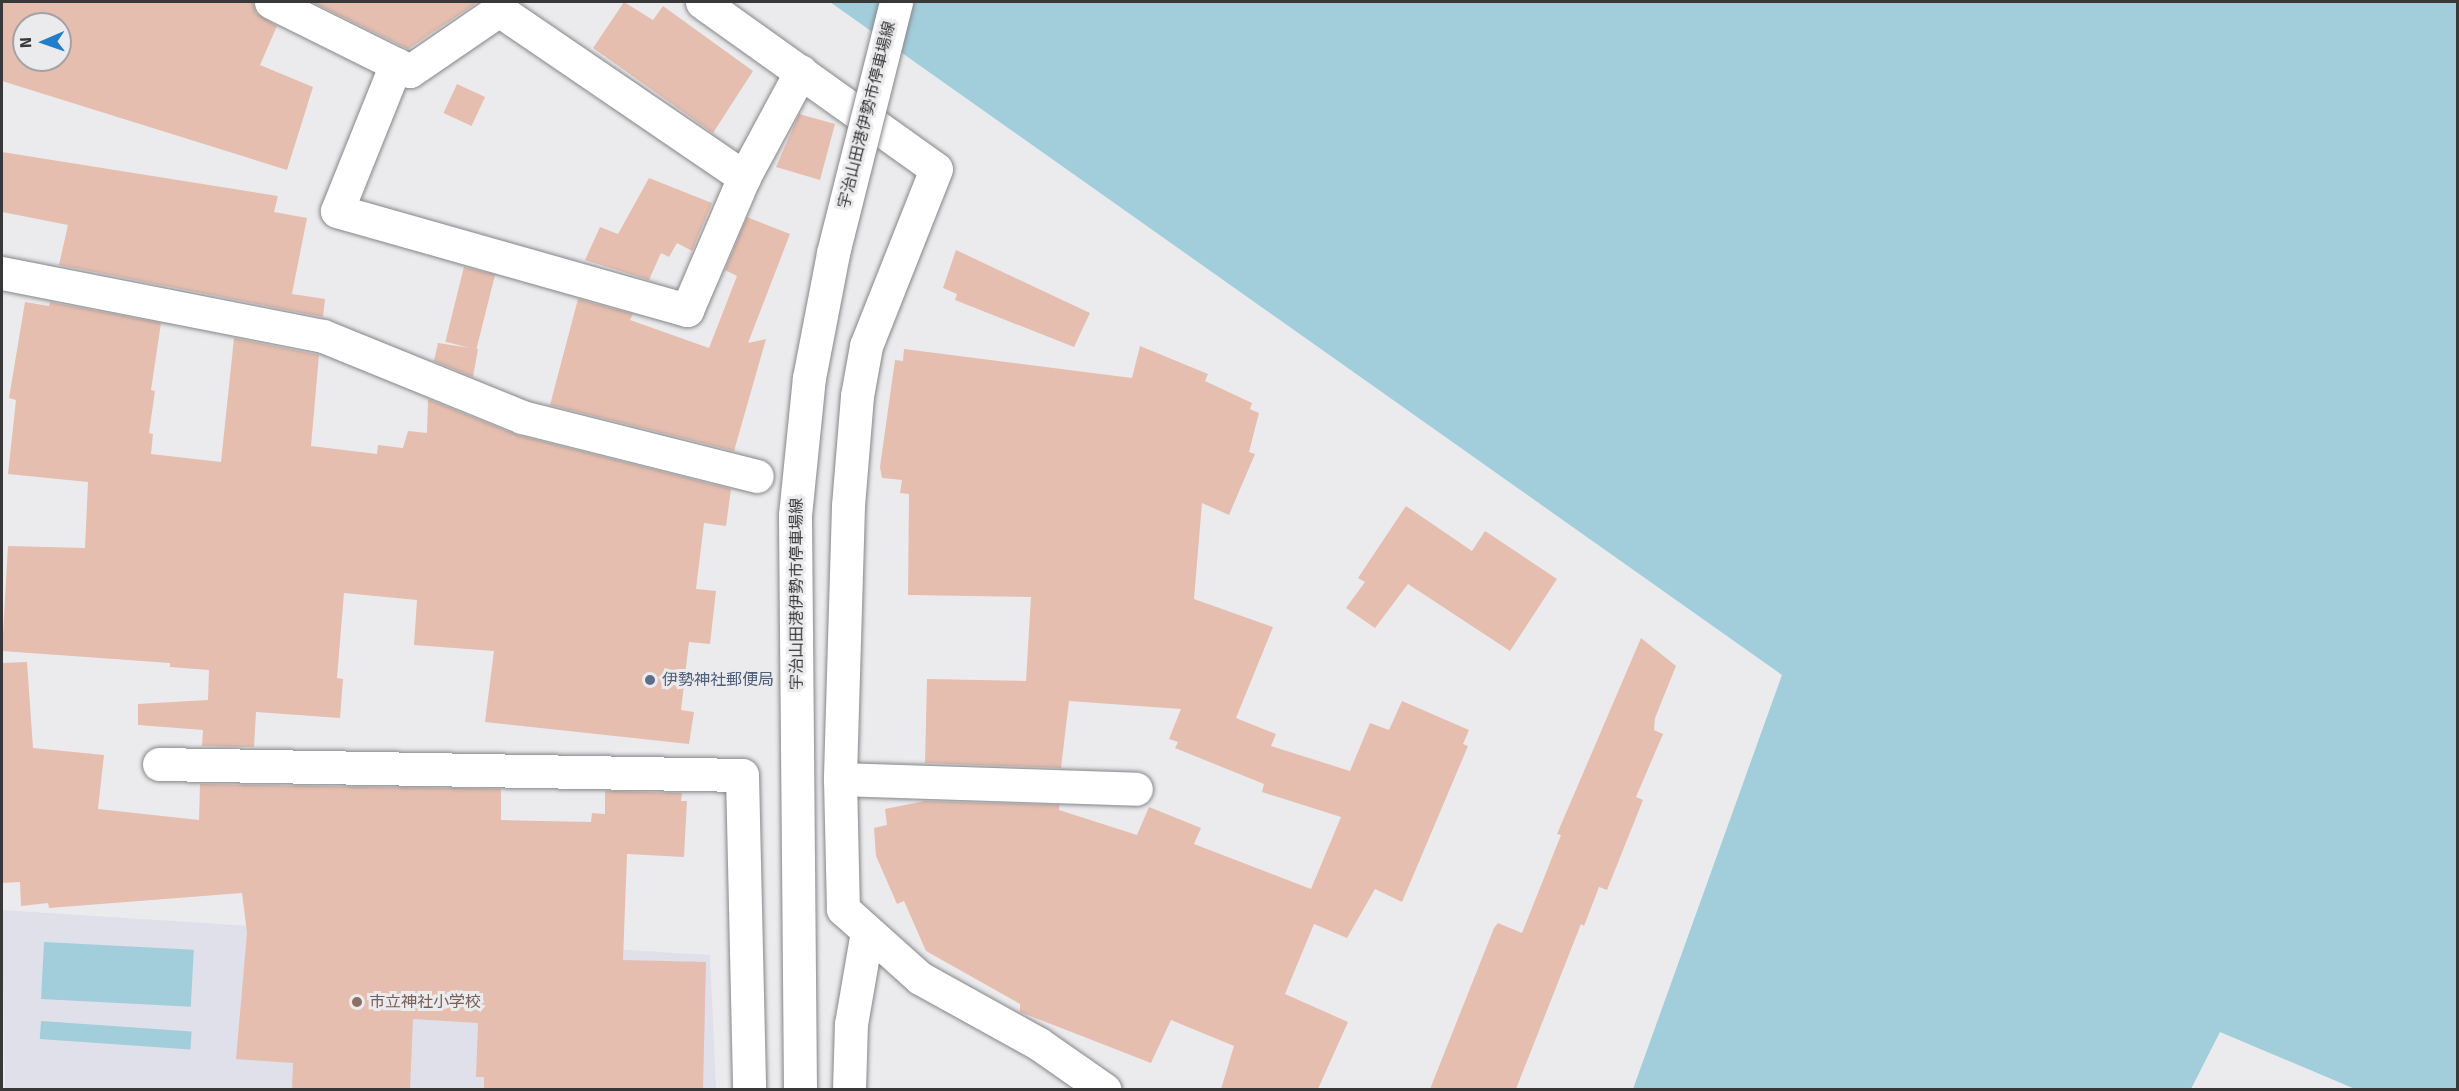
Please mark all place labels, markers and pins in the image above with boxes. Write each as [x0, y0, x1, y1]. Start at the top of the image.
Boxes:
place label: 伊勢神社郵便局 [662, 670, 774, 690]
marker: 伊勢神社郵便局 [643, 673, 657, 687]
place label: 市立神社小学校 [369, 992, 481, 1012]
marker: 市立神社小学校 [350, 995, 364, 1009]

